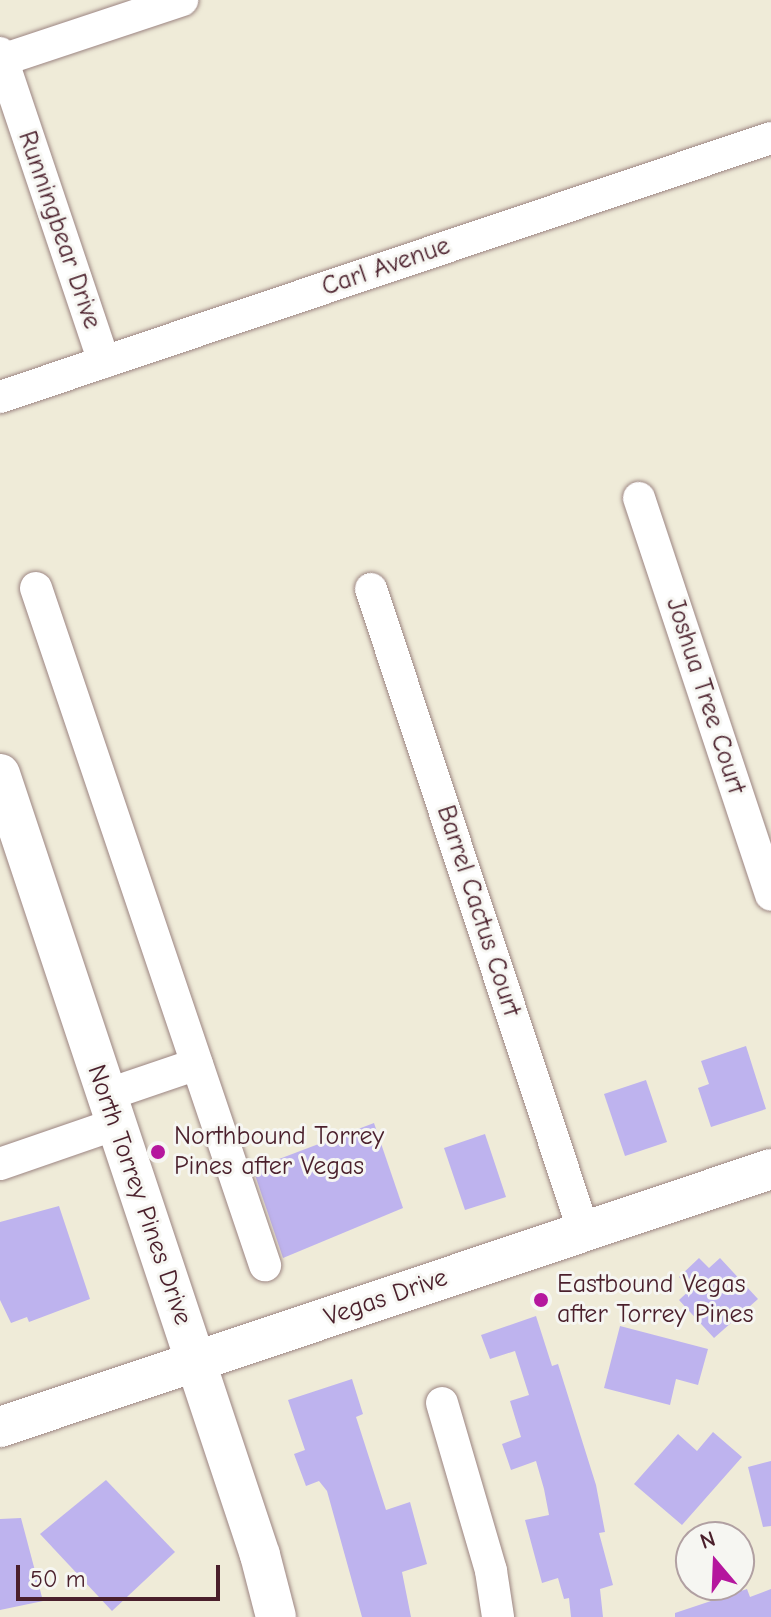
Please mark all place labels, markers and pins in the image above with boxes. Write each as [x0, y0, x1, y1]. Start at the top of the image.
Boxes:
place label: Northbound Torrey Pines after Vegas [174, 1121, 384, 1182]
marker: Northbound Torrey Pines after Vegas [149, 1143, 167, 1161]
place label: Eastbound Vegas after Torrey Pines [557, 1269, 753, 1330]
marker: Eastbound Vegas after Torrey Pines [532, 1291, 550, 1309]

